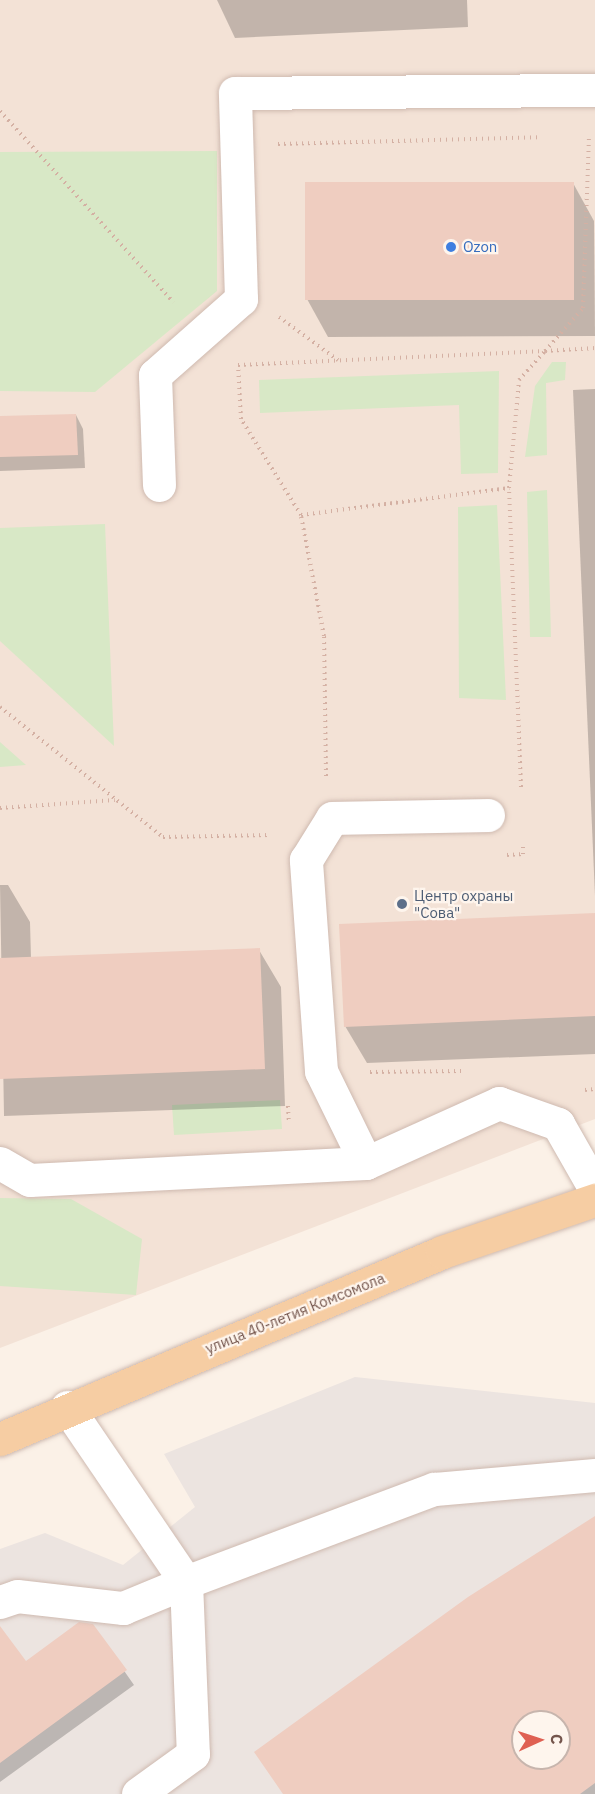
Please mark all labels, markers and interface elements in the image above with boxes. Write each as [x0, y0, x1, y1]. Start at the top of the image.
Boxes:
place label: Ozon [463, 238, 497, 256]
marker: Ozon [444, 240, 458, 254]
place label: Центр охраны "Сова" [414, 886, 513, 921]
marker: Центр охраны "Сова" [395, 897, 409, 911]
street label: улица 40-летия Комсомола [203, 1269, 387, 1357]
north arrow [511, 1710, 571, 1770]
text: С [547, 1733, 567, 1745]

